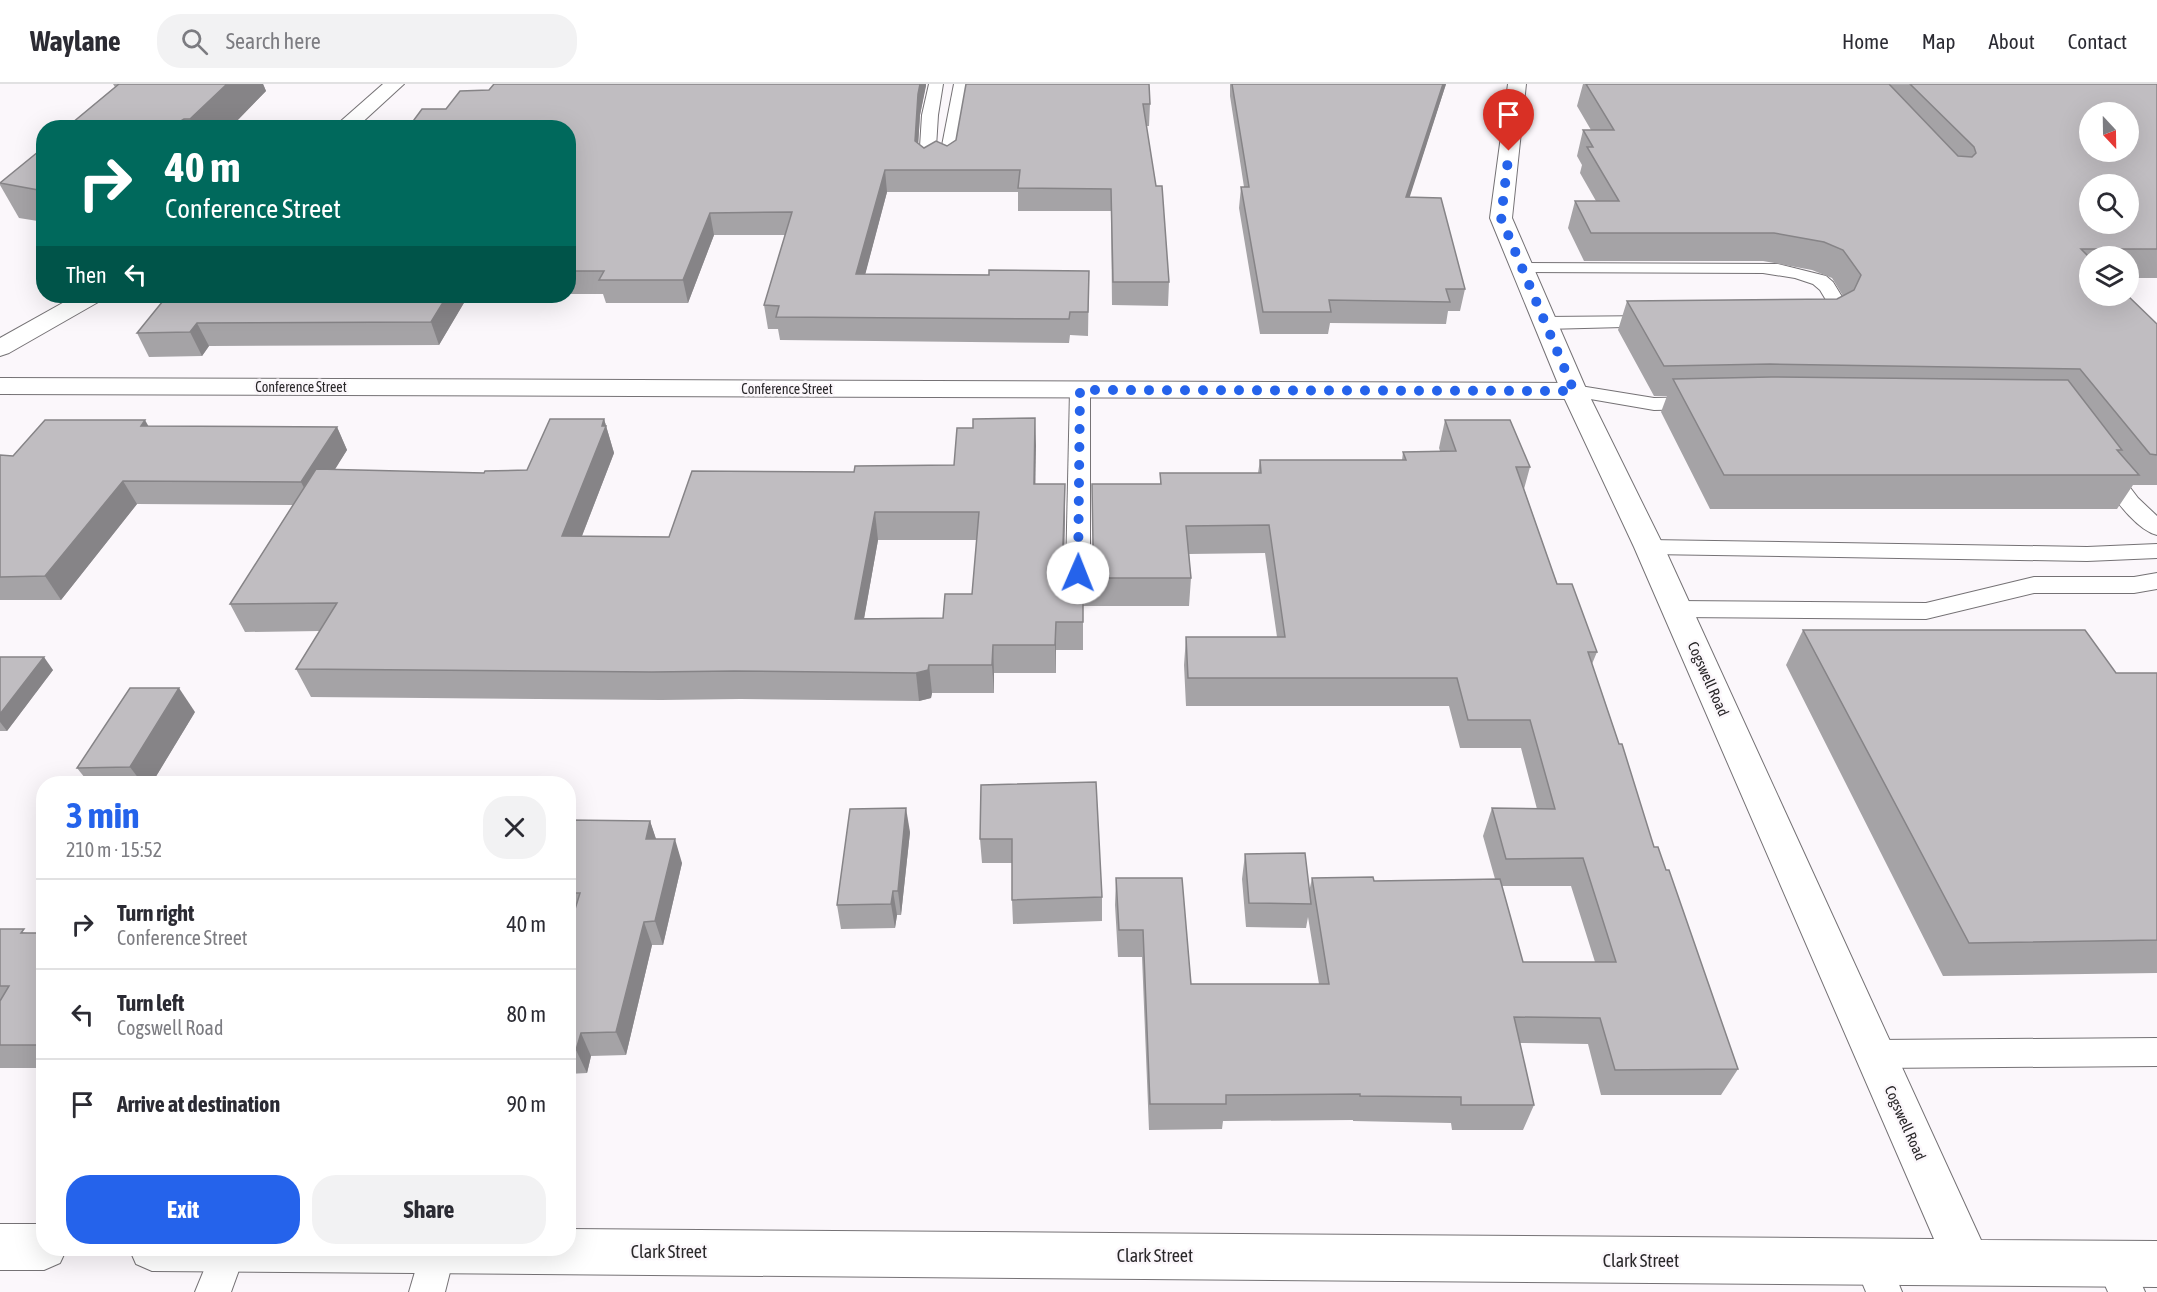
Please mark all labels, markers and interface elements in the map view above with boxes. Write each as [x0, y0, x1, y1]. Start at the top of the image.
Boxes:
search box [157, 14, 577, 68]
text: Waylane [30, 25, 121, 57]
icon: search [178, 25, 211, 58]
text: Search here [226, 28, 321, 54]
text: Home [1842, 29, 1889, 53]
text: Map [1922, 29, 1956, 53]
text: About [1989, 29, 2035, 53]
text: Contact [2068, 29, 2127, 53]
pin [1483, 89, 1534, 151]
icon: arrive [1492, 98, 1525, 131]
north arrow [2079, 102, 2139, 162]
map controls [2079, 102, 2139, 306]
text: 40 m [165, 143, 240, 191]
icon: right [66, 144, 144, 222]
button: search [2079, 174, 2139, 234]
text: Conference Street [165, 193, 341, 224]
button: layers [2079, 246, 2139, 306]
icon: left [119, 258, 152, 291]
text: Then [66, 262, 107, 288]
street label: Conference Street [255, 379, 347, 395]
street label: Conference Street [741, 381, 833, 397]
position arrow [1046, 541, 1110, 605]
street label: Cogswell Road [1684, 639, 1732, 719]
text: 3 min [66, 794, 140, 836]
button: close [483, 796, 546, 859]
text: 210 m · 15:52 [66, 838, 162, 861]
text: Turn right [117, 900, 194, 926]
icon: right [66, 908, 99, 941]
text: 40 m [506, 911, 546, 937]
text: Conference Street [117, 926, 247, 949]
text: Turn left [117, 990, 184, 1016]
icon: left [66, 998, 99, 1031]
text: 80 m [506, 1001, 546, 1027]
text: Cogswell Road [117, 1016, 223, 1039]
street label: Cogswell Road [1881, 1083, 1929, 1163]
icon: arrive [66, 1088, 99, 1121]
text: Arrive at destination [117, 1091, 280, 1117]
text: 90 m [506, 1091, 546, 1117]
button: Exit [66, 1175, 300, 1244]
button: Share [312, 1175, 546, 1244]
street label: Clark Street [631, 1241, 707, 1262]
street label: Clark Street [1117, 1245, 1193, 1266]
street label: Clark Street [1603, 1250, 1679, 1271]

